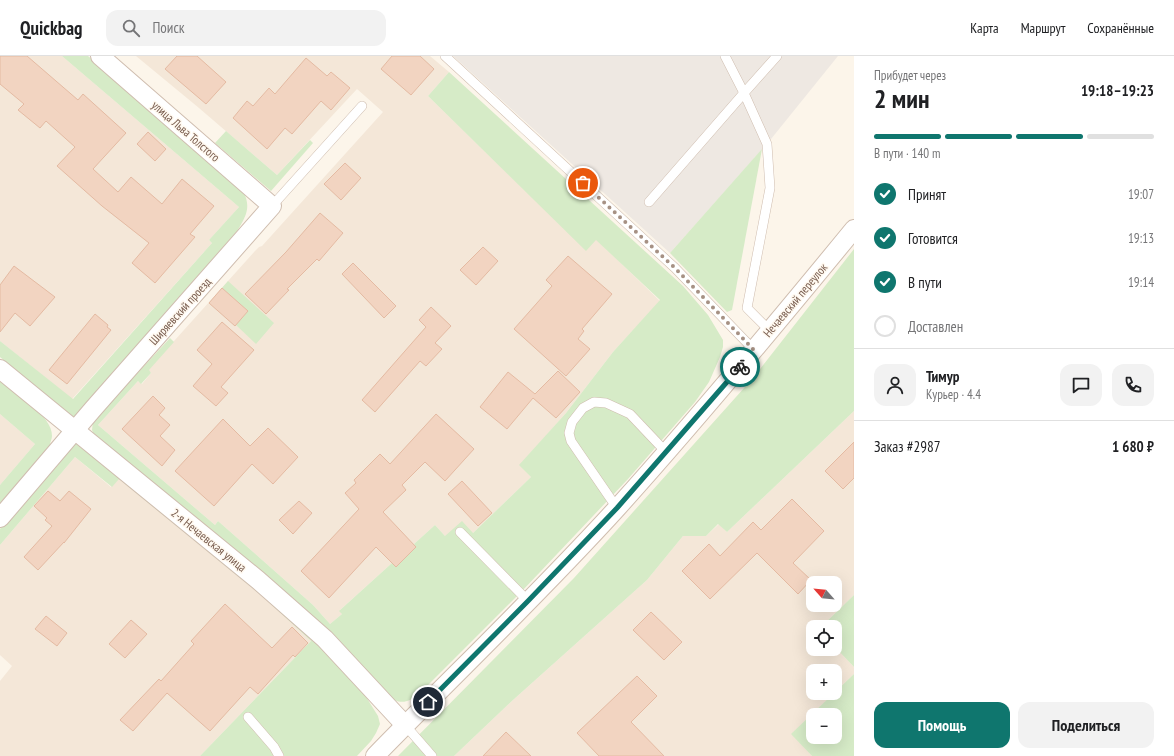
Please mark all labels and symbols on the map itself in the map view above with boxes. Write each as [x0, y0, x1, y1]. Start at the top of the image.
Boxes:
street label: улица Льва Толстого [149, 97, 223, 165]
pin [566, 166, 600, 200]
street label: Нечаевский переулок [760, 260, 831, 340]
street label: Ширяевский проезд [146, 274, 215, 348]
courier [720, 347, 760, 387]
street label: 2-я Нечаевская улица [168, 505, 250, 575]
north arrow [806, 576, 842, 612]
pin [411, 685, 445, 719]

